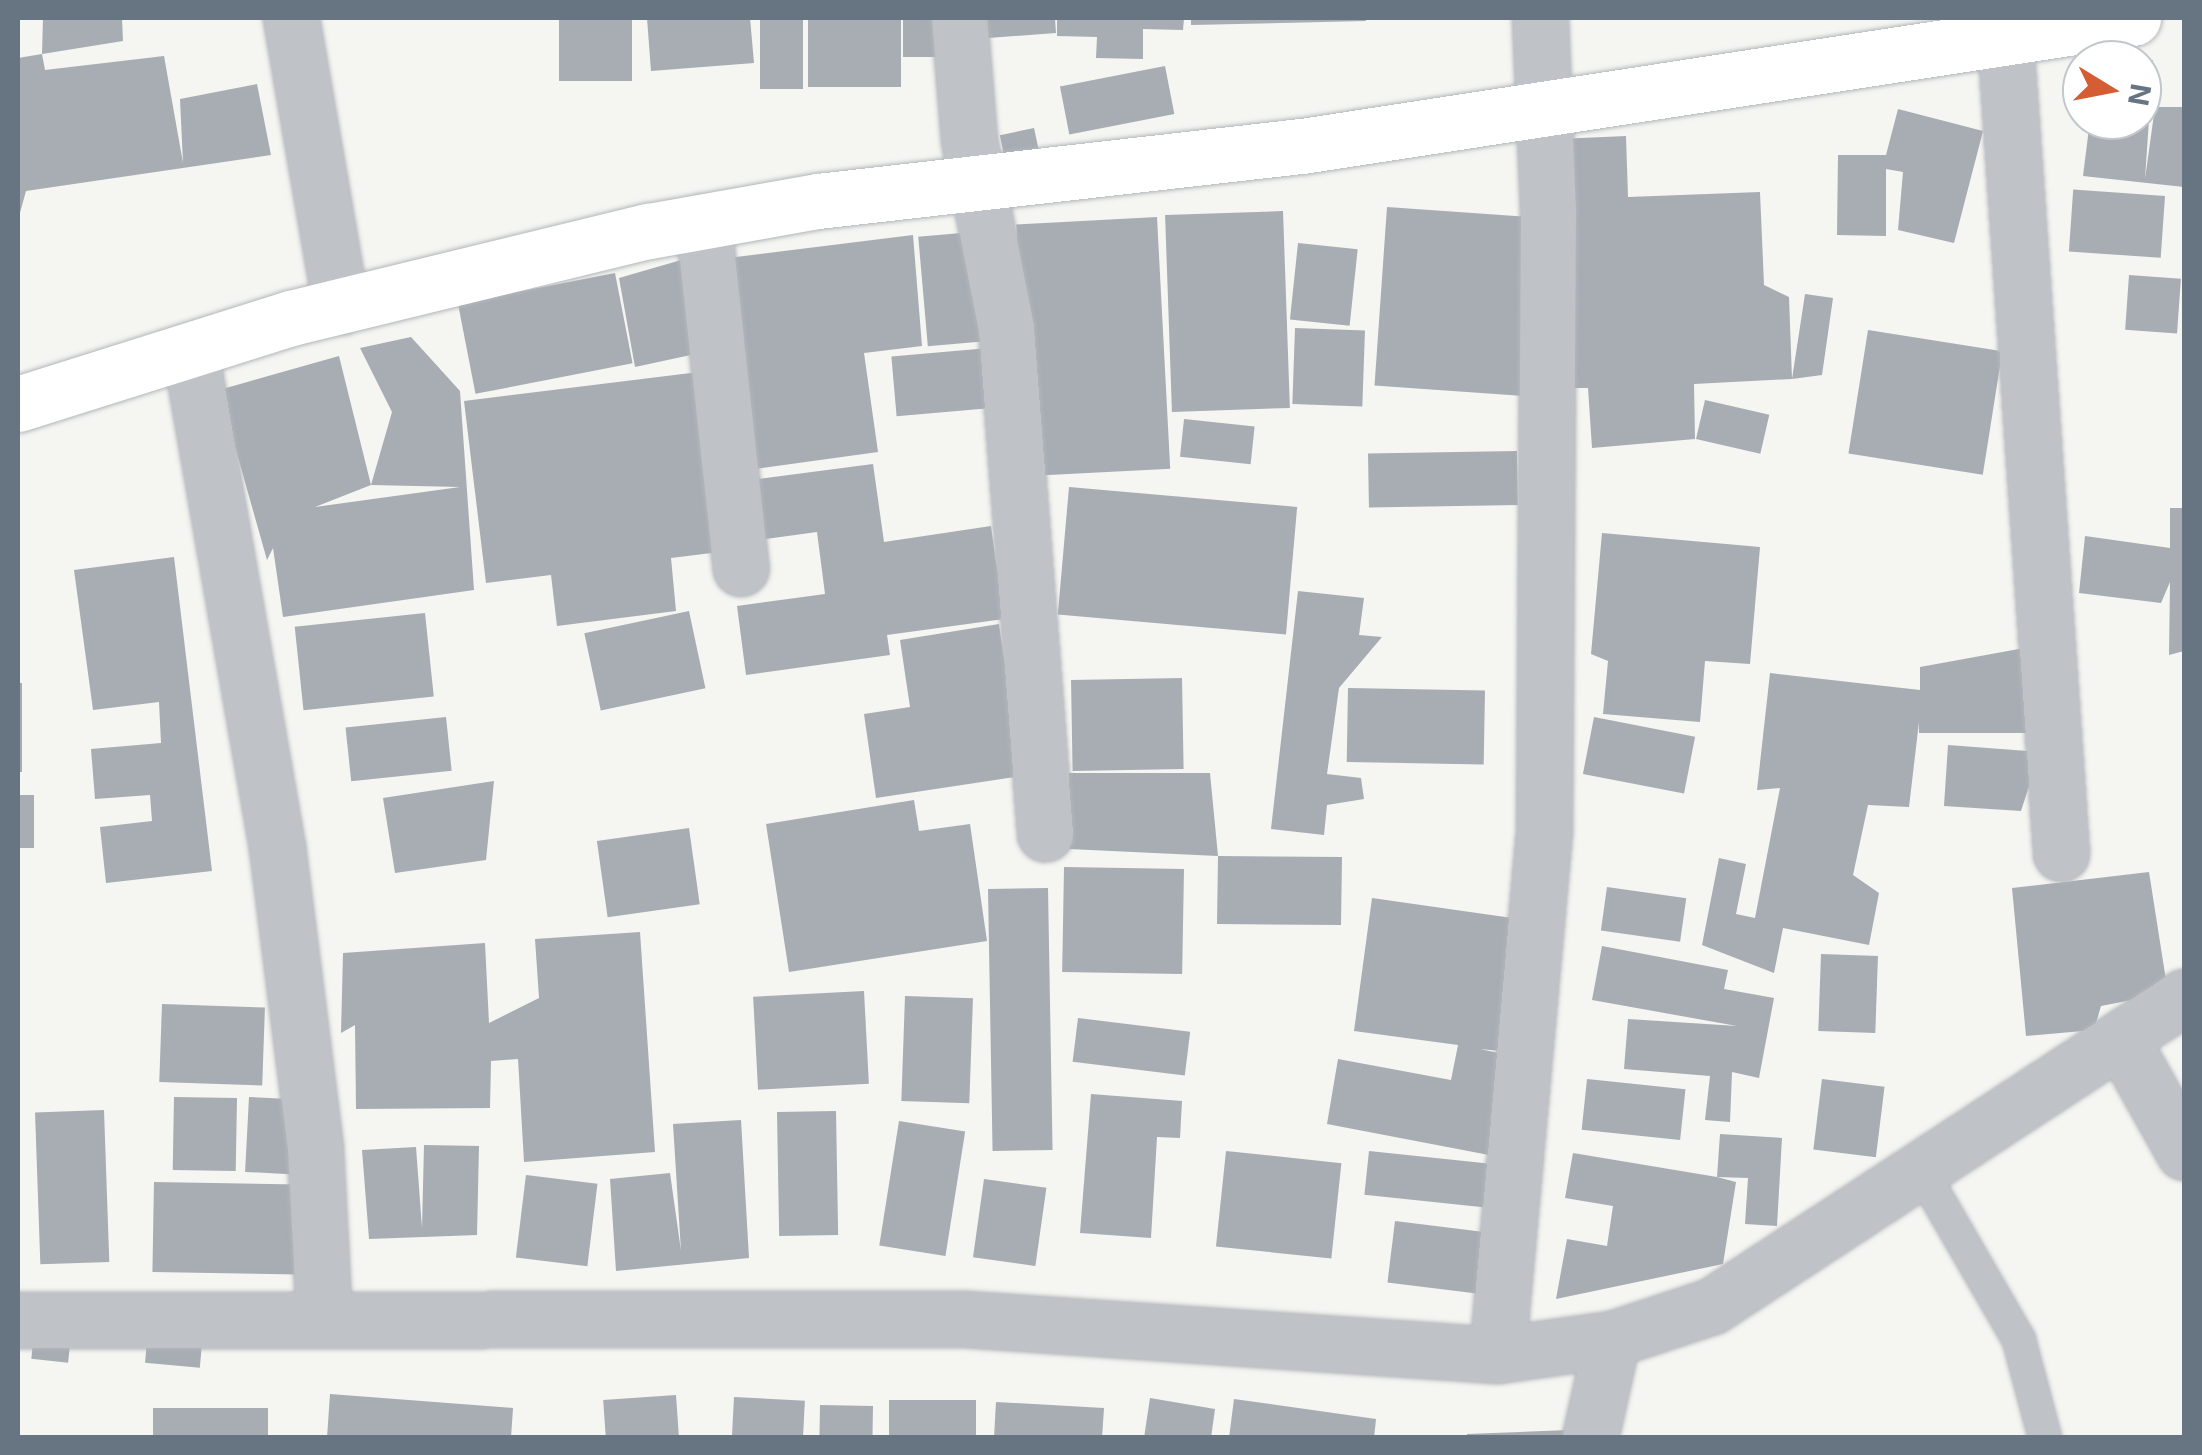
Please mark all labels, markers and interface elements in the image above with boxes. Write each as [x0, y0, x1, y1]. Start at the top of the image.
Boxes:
north arrow [2062, 40, 2162, 140]
text: N [2121, 81, 2158, 108]

